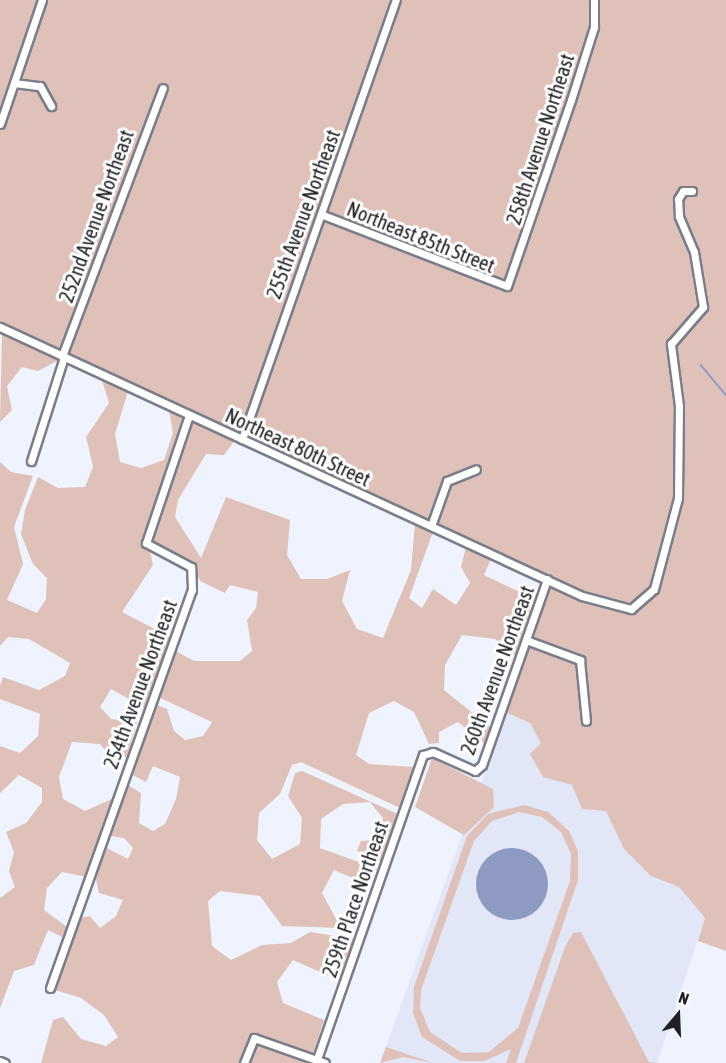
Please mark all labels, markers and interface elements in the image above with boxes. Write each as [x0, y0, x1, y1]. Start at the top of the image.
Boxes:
street label: 258th Avenue Northeast [501, 51, 579, 227]
street label: 252nd Avenue Northeast [54, 126, 138, 306]
street label: 255th Avenue Northeast [261, 126, 345, 302]
street label: Northeast 85th Street [344, 196, 498, 278]
street label: Northeast 80th Street [222, 403, 374, 491]
street label: 260th Avenue Northeast [455, 582, 539, 758]
street label: 254th Avenue Northeast [98, 596, 182, 772]
street label: 259th Place Northeast [317, 818, 393, 980]
north arrow [648, 985, 708, 1045]
text: N [676, 988, 691, 1008]

